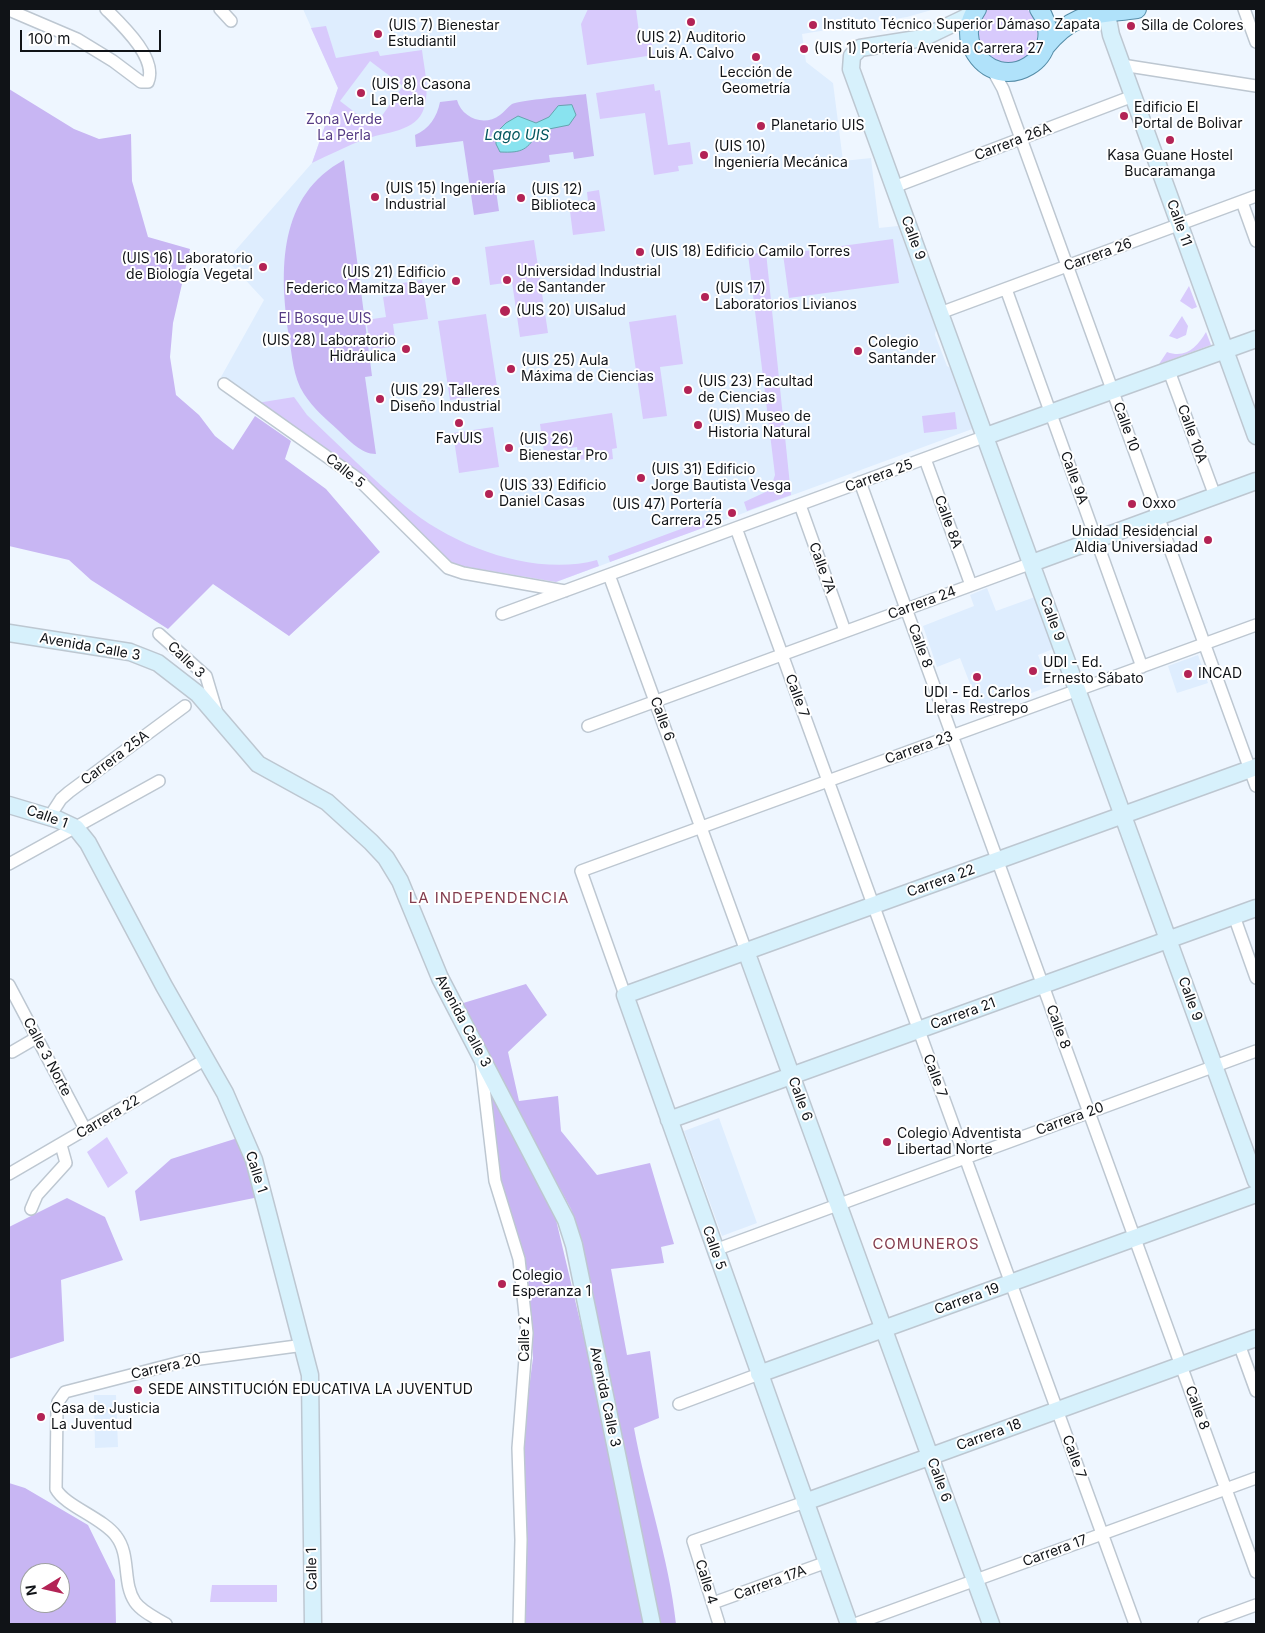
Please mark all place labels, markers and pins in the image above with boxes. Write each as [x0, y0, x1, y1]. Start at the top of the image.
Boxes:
marker: (UIS 2) Auditorio Luis A. Calvo [685, 16, 697, 28]
place label: Instituto Técnico Superior Dámaso Zapata [823, 17, 1100, 33]
place label: (UIS 7) Bienestar Estudiantil [388, 18, 499, 50]
place label: Silla de Colores [1141, 18, 1244, 34]
marker: Instituto Técnico Superior Dámaso Zapata [807, 19, 819, 31]
marker: Silla de Colores [1125, 20, 1137, 32]
marker: (UIS 7) Bienestar Estudiantil [372, 28, 384, 40]
place label: (UIS 2) Auditorio Luis A. Calvo [636, 30, 746, 62]
place label: (UIS 1) Portería Avenida Carrera 27 [814, 41, 1044, 57]
marker: (UIS 1) Portería Avenida Carrera 27 [798, 43, 810, 55]
marker: Lección de Geometría [750, 51, 762, 63]
place label: Lección de Geometría [720, 65, 792, 98]
place label: (UIS 8) Casona La Perla [371, 77, 471, 110]
marker: (UIS 8) Casona La Perla [355, 87, 367, 99]
place label: Edificio El Portal de Bolivar [1134, 100, 1243, 132]
marker: Edificio El Portal de Bolivar [1118, 110, 1130, 122]
place label: Planetario UIS [771, 118, 865, 134]
marker: Planetario UIS [755, 120, 767, 132]
marker: Kasa Guane Hostel Bucaramanga [1164, 134, 1176, 146]
place label: (UIS 10) Ingeniería Mecánica [714, 139, 848, 172]
place label: Kasa Guane Hostel Bucaramanga [1107, 148, 1233, 180]
marker: (UIS 10) Ingeniería Mecánica [698, 149, 710, 161]
place label: (UIS 15) Ingeniería Industrial [385, 181, 506, 213]
place label: (UIS 12) Biblioteca [531, 182, 596, 214]
marker: (UIS 15) Ingeniería Industrial [369, 191, 381, 203]
marker: (UIS 12) Biblioteca [515, 192, 527, 204]
place label: (UIS 18) Edificio Camilo Torres [650, 244, 850, 260]
marker: (UIS 18) Edificio Camilo Torres [634, 246, 646, 258]
place label: (UIS 16) Laboratorio de Biología Vegetal [121, 251, 253, 284]
marker: (UIS 16) Laboratorio de Biología Vegetal [257, 261, 269, 273]
place label: Universidad Industrial de Santander [517, 264, 661, 296]
place label: (UIS 21) Edificio Federico Mamitza Bayer [286, 265, 446, 298]
marker: Universidad Industrial de Santander [501, 274, 513, 286]
marker: (UIS 21) Edificio Federico Mamitza Bayer [450, 275, 462, 287]
place label: (UIS 17) Laboratorios Livianos [715, 281, 857, 314]
marker: (UIS 17) Laboratorios Livianos [699, 291, 711, 303]
place label: (UIS 20) UISalud [516, 303, 626, 319]
marker: (UIS 20) UISalud [498, 304, 512, 318]
place label: (UIS 28) Laboratorio Hidráulica [262, 333, 396, 366]
place label: Colegio Santander [868, 335, 936, 368]
marker: (UIS 28) Laboratorio Hidráulica [400, 343, 412, 355]
marker: Colegio Santander [852, 345, 864, 357]
place label: (UIS 25) Aula Máxima de Ciencias [521, 353, 654, 386]
marker: (UIS 25) Aula Máxima de Ciencias [505, 363, 517, 375]
place label: (UIS 23) Facultad de Ciencias [698, 374, 813, 407]
place label: (UIS 29) Talleres Diseño Industrial [390, 383, 501, 416]
marker: (UIS 23) Facultad de Ciencias [682, 384, 694, 396]
marker: (UIS 29) Talleres Diseño Industrial [374, 393, 386, 405]
place label: (UIS) Museo de Historia Natural [708, 409, 811, 442]
marker: FavUIS [453, 417, 465, 429]
marker: (UIS) Museo de Historia Natural [692, 419, 704, 431]
place label: FavUIS [436, 431, 482, 447]
place label: (UIS 26) Bienestar Pro [519, 432, 608, 464]
marker: (UIS 26) Bienestar Pro [503, 442, 515, 454]
place label: (UIS 31) Edificio Jorge Bautista Vesga [651, 462, 791, 494]
marker: (UIS 31) Edificio Jorge Bautista Vesga [635, 472, 647, 484]
place label: (UIS 33) Edificio Daniel Casas [499, 478, 606, 511]
marker: (UIS 33) Edificio Daniel Casas [483, 488, 495, 500]
place label: Oxxo [1142, 496, 1176, 512]
place label: (UIS 47) Portería Carrera 25 [612, 497, 722, 530]
marker: Oxxo [1126, 498, 1138, 510]
marker: (UIS 47) Portería Carrera 25 [726, 507, 738, 519]
place label: Unidad Residencial Aldia Universiadad [1072, 524, 1198, 556]
marker: Unidad Residencial Aldia Universiadad [1202, 534, 1214, 546]
place label: UDI - Ed. Ernesto Sábato [1043, 655, 1144, 688]
marker: UDI - Ed. Ernesto Sábato [1027, 665, 1039, 677]
place label: INCAD [1198, 666, 1242, 682]
marker: INCAD [1182, 668, 1194, 680]
marker: UDI - Ed. Carlos Lleras Restrepo [971, 671, 983, 683]
place label: UDI - Ed. Carlos Lleras Restrepo [924, 685, 1030, 718]
place label: Colegio Adventista Libertad Norte [897, 1126, 1022, 1158]
marker: Colegio Adventista Libertad Norte [881, 1136, 893, 1148]
place label: Colegio Esperanza 1 [512, 1268, 591, 1300]
marker: Colegio Esperanza 1 [496, 1278, 508, 1290]
place label: SEDE AINSTITUCIÓN EDUCATIVA LA JUVENTUD [148, 1382, 473, 1398]
marker: SEDE AINSTITUCIÓN EDUCATIVA LA JUVENTUD [132, 1384, 144, 1396]
place label: Casa de Justicia La Juventud [51, 1401, 160, 1434]
marker: Casa de Justicia La Juventud [35, 1411, 47, 1423]

